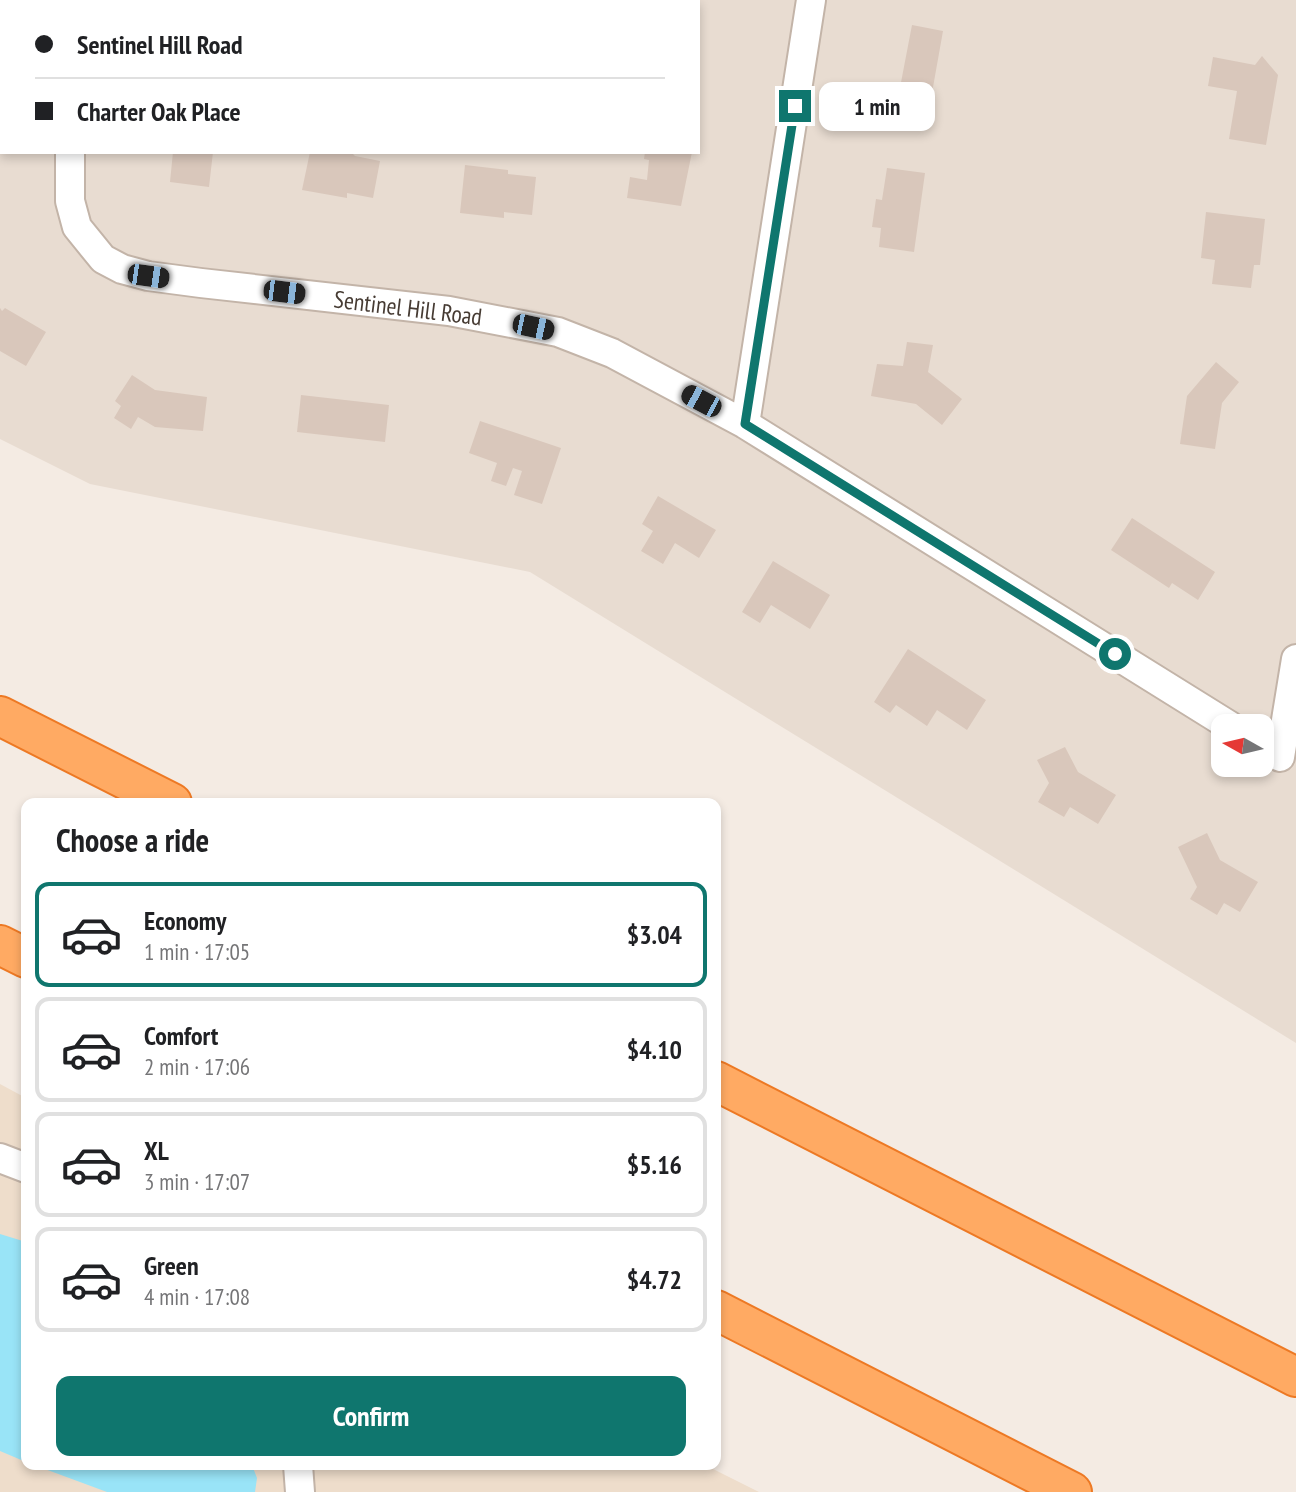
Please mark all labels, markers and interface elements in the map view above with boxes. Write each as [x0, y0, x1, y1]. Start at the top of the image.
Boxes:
text: Sentinel Hill Road [77, 28, 243, 61]
callout: 1 min [820, 82, 935, 130]
route end [779, 90, 811, 122]
text: 1 min [854, 92, 900, 121]
text: Charter Oak Place [77, 95, 241, 128]
car [126, 263, 171, 289]
car [262, 279, 307, 305]
street label: Sentinel Hill Road [332, 284, 484, 332]
car [511, 312, 556, 342]
car [678, 382, 725, 420]
route start [1099, 638, 1131, 670]
north arrow [1211, 714, 1274, 777]
map controls [1211, 714, 1274, 777]
text: Choose a ride [56, 819, 209, 861]
icon: car [60, 903, 123, 966]
text: Economy [144, 904, 226, 937]
text: $3.04 [627, 918, 682, 951]
text: 1 min · 17:05 [144, 937, 250, 966]
icon: car [60, 1018, 123, 1081]
text: Comfort [144, 1019, 218, 1052]
text: $4.10 [627, 1033, 682, 1066]
text: 2 min · 17:06 [144, 1052, 250, 1081]
icon: car [60, 1133, 123, 1196]
text: XL [144, 1134, 169, 1167]
text: $5.16 [627, 1148, 682, 1181]
text: 3 min · 17:07 [144, 1167, 250, 1196]
icon: car [60, 1248, 123, 1311]
text: Green [144, 1249, 199, 1282]
text: $4.72 [627, 1263, 682, 1296]
text: 4 min · 17:08 [144, 1282, 250, 1311]
button: Confirm [56, 1376, 686, 1456]

